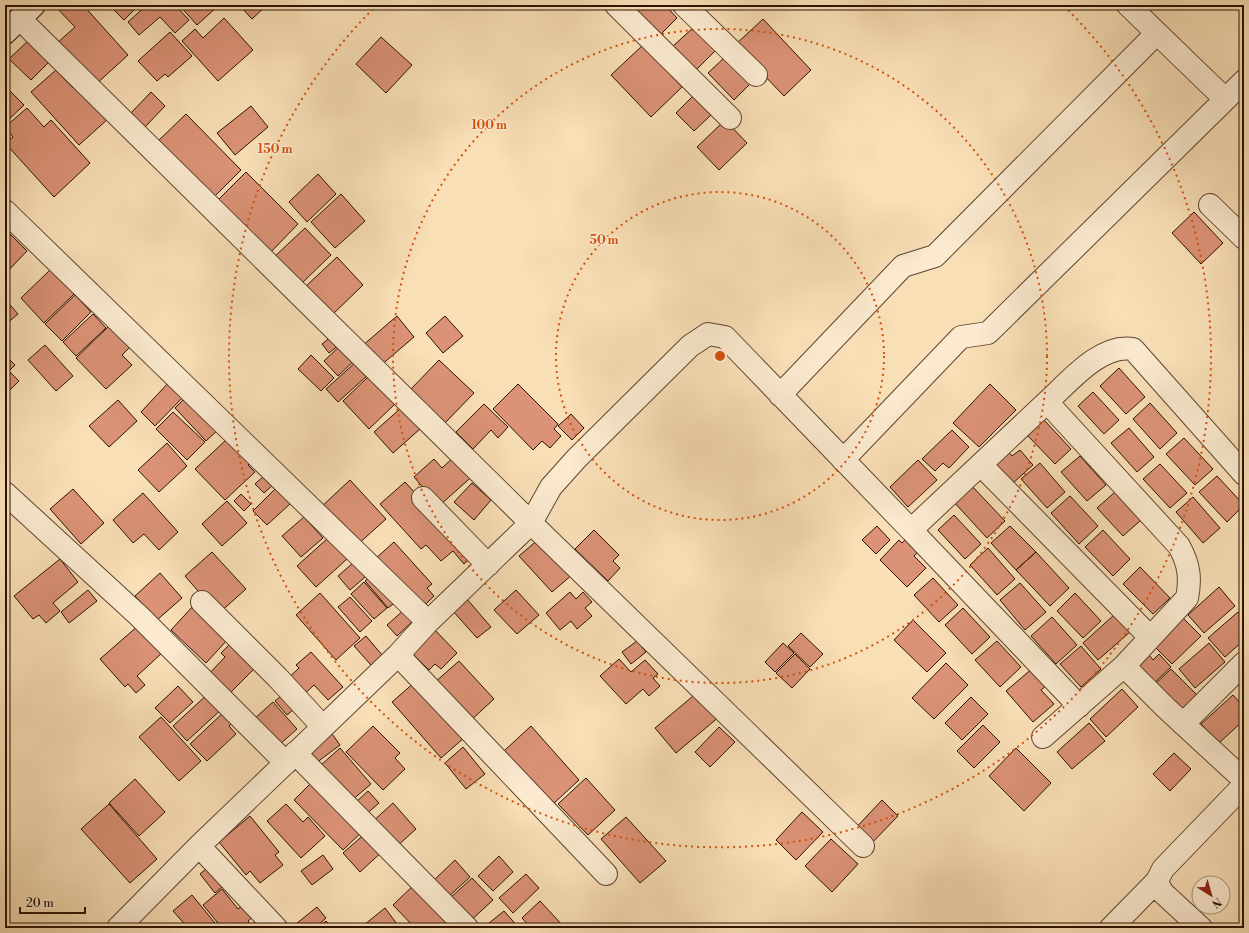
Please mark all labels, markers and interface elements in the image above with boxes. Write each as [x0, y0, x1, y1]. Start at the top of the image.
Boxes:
text: 100 m [471, 118, 507, 133]
text: 150 m [258, 142, 292, 157]
text: 50 m [589, 233, 619, 248]
centre of rings [713, 349, 727, 363]
north arrow [1191, 875, 1231, 915]
scale bar [20, 889, 85, 915]
text: N [1208, 894, 1224, 911]
text: 20 m [26, 896, 54, 911]

